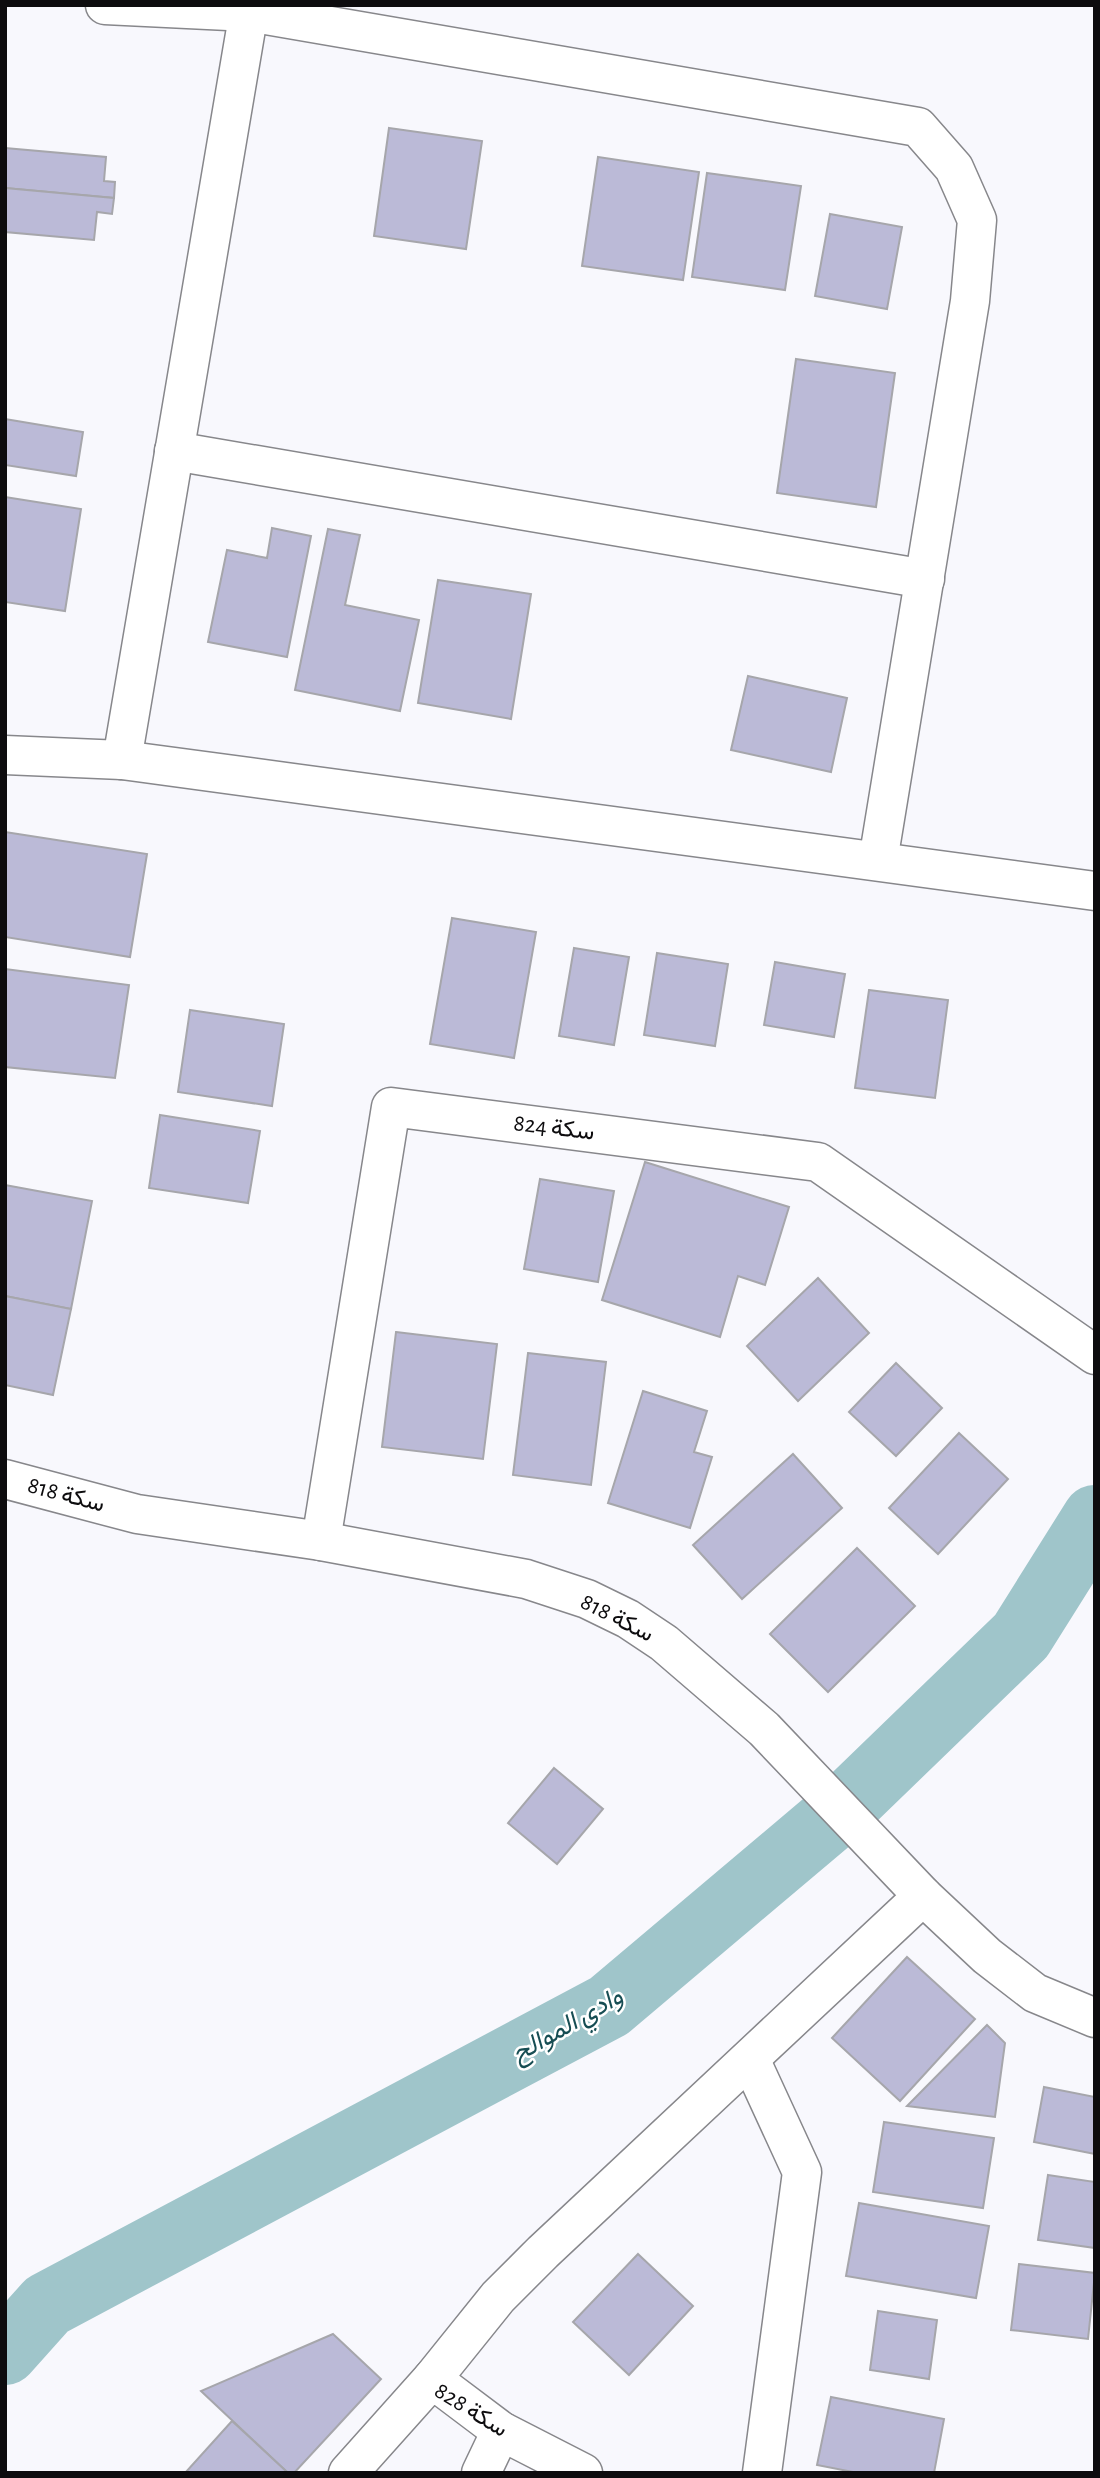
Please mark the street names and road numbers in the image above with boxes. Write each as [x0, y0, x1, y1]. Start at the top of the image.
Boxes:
street label: سكة 824 [512, 1111, 596, 1145]
street label: سكة 818 [25, 1473, 107, 1517]
street label: سكة 818 [577, 1589, 657, 1647]
street label: سكة 828 [430, 2378, 512, 2442]

